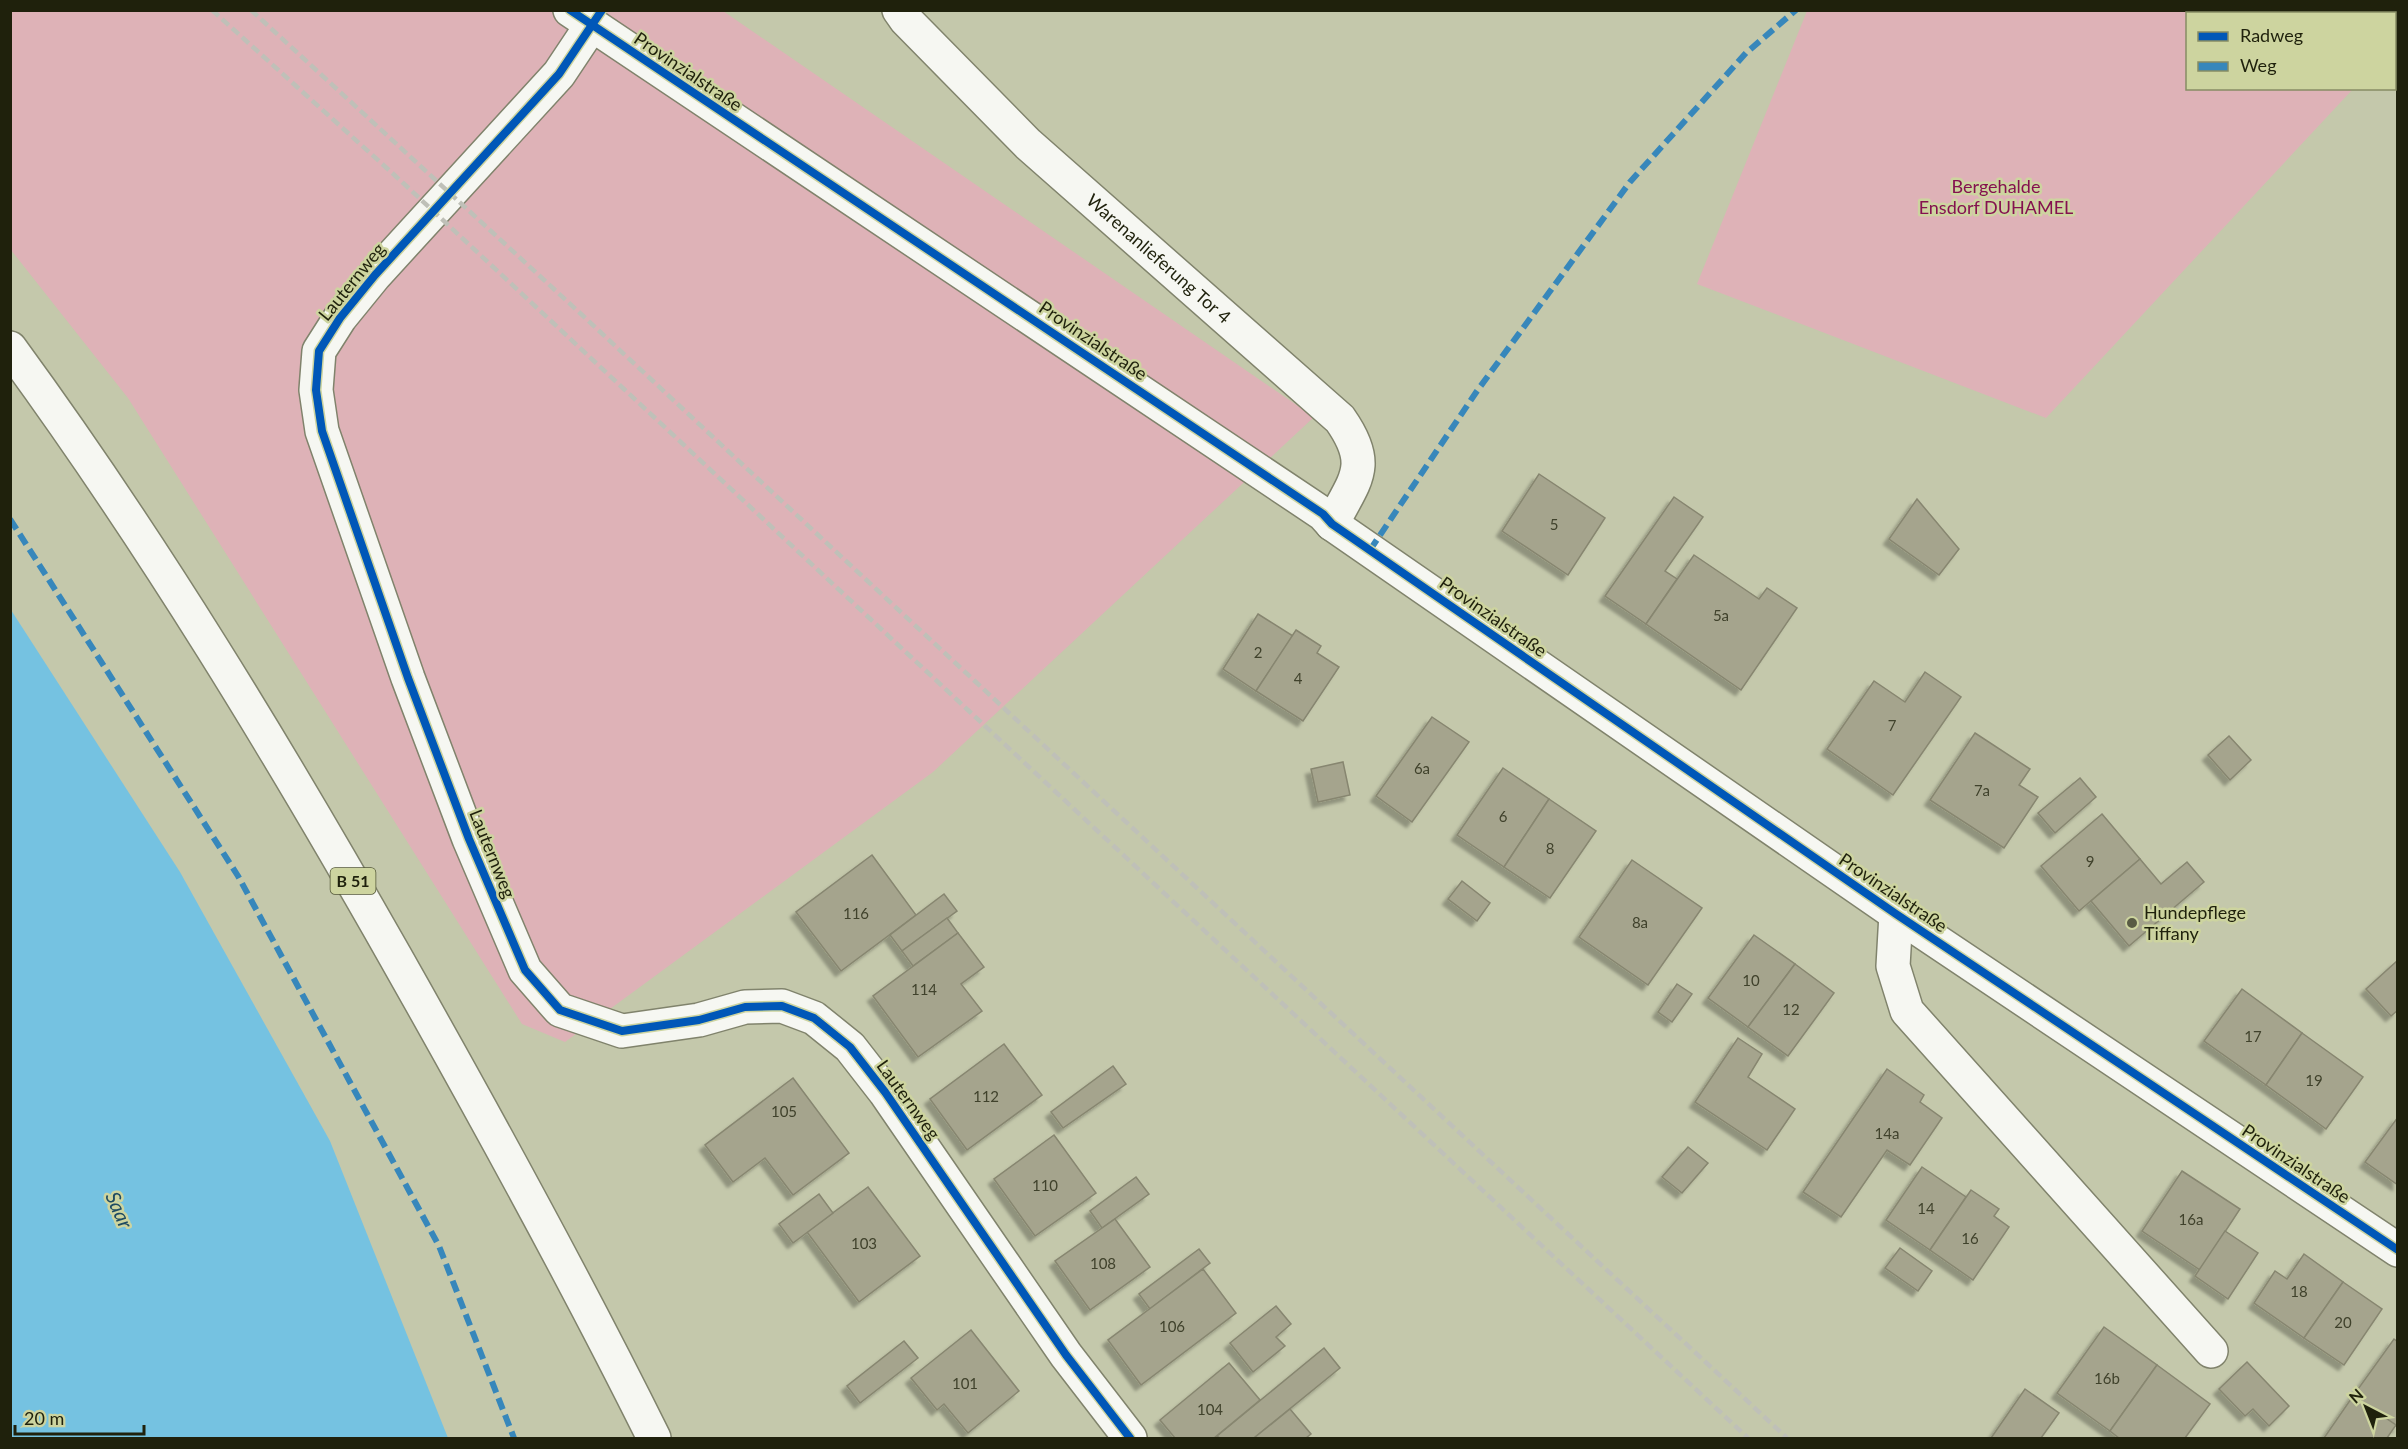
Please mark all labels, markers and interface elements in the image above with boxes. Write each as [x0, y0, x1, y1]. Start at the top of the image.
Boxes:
legend [2186, 12, 2396, 90]
text: Radweg [2240, 24, 2303, 46]
street label: Provinzialstraße [630, 27, 747, 115]
text: Weg [2240, 54, 2277, 76]
park label: Bergehalde Ensdorf DUHAMEL [1919, 175, 2073, 218]
street label: Warenanlieferung Tor 4 [1082, 189, 1236, 328]
street label: Lauternweg [313, 238, 389, 325]
street label: Provinzialstraße [1035, 296, 1152, 384]
house number: 5 [1550, 515, 1558, 533]
street label: Provinzialstraße [1436, 571, 1551, 661]
house number: 5a [1713, 606, 1729, 624]
house number: 2 [1254, 643, 1262, 661]
house number: 4 [1294, 669, 1303, 687]
house number: 7 [1888, 716, 1897, 734]
house number: 6a [1414, 759, 1430, 777]
house number: 7a [1974, 781, 1990, 799]
street label: Lauternweg [465, 806, 521, 901]
house number: 6 [1499, 807, 1508, 825]
house number: 8 [1546, 839, 1554, 857]
street label: Provinzialstraße [1835, 848, 1952, 936]
house number: 9 [2086, 852, 2094, 870]
road number: B 51 [330, 868, 376, 894]
place label: Hundepflege Tiffany [2144, 901, 2246, 944]
house number: 116 [843, 904, 869, 922]
house number: 8a [1632, 913, 1648, 931]
marker: Hundepflege Tiffany [2125, 916, 2139, 930]
house number: 10 [1742, 971, 1760, 989]
house number: 114 [911, 980, 937, 998]
house number: 12 [1782, 1000, 1800, 1018]
house number: 17 [2244, 1027, 2262, 1045]
street label: Lauternweg [872, 1055, 945, 1144]
house number: 19 [2305, 1071, 2323, 1089]
house number: 112 [973, 1087, 999, 1105]
house number: 105 [771, 1102, 797, 1120]
street label: Provinzialstraße [2238, 1119, 2355, 1207]
house number: 14a [1875, 1124, 1899, 1142]
house number: 110 [1032, 1176, 1058, 1194]
water label: Saar [101, 1188, 139, 1233]
house number: 14 [1917, 1199, 1935, 1217]
house number: 16a [2179, 1210, 2203, 1228]
house number: 16 [1961, 1229, 1979, 1247]
house number: 103 [851, 1234, 877, 1252]
house number: 108 [1090, 1254, 1116, 1272]
house number: 18 [2290, 1282, 2308, 1300]
house number: 20 [2334, 1313, 2352, 1331]
house number: 106 [1159, 1317, 1185, 1335]
house number: 16b [2094, 1369, 2120, 1387]
house number: 101 [952, 1374, 978, 1392]
north arrow [2336, 1377, 2396, 1437]
text: N [2345, 1384, 2367, 1407]
scale bar [15, 1398, 144, 1436]
house number: 104 [1197, 1400, 1223, 1418]
text: 20 m [24, 1407, 64, 1429]

